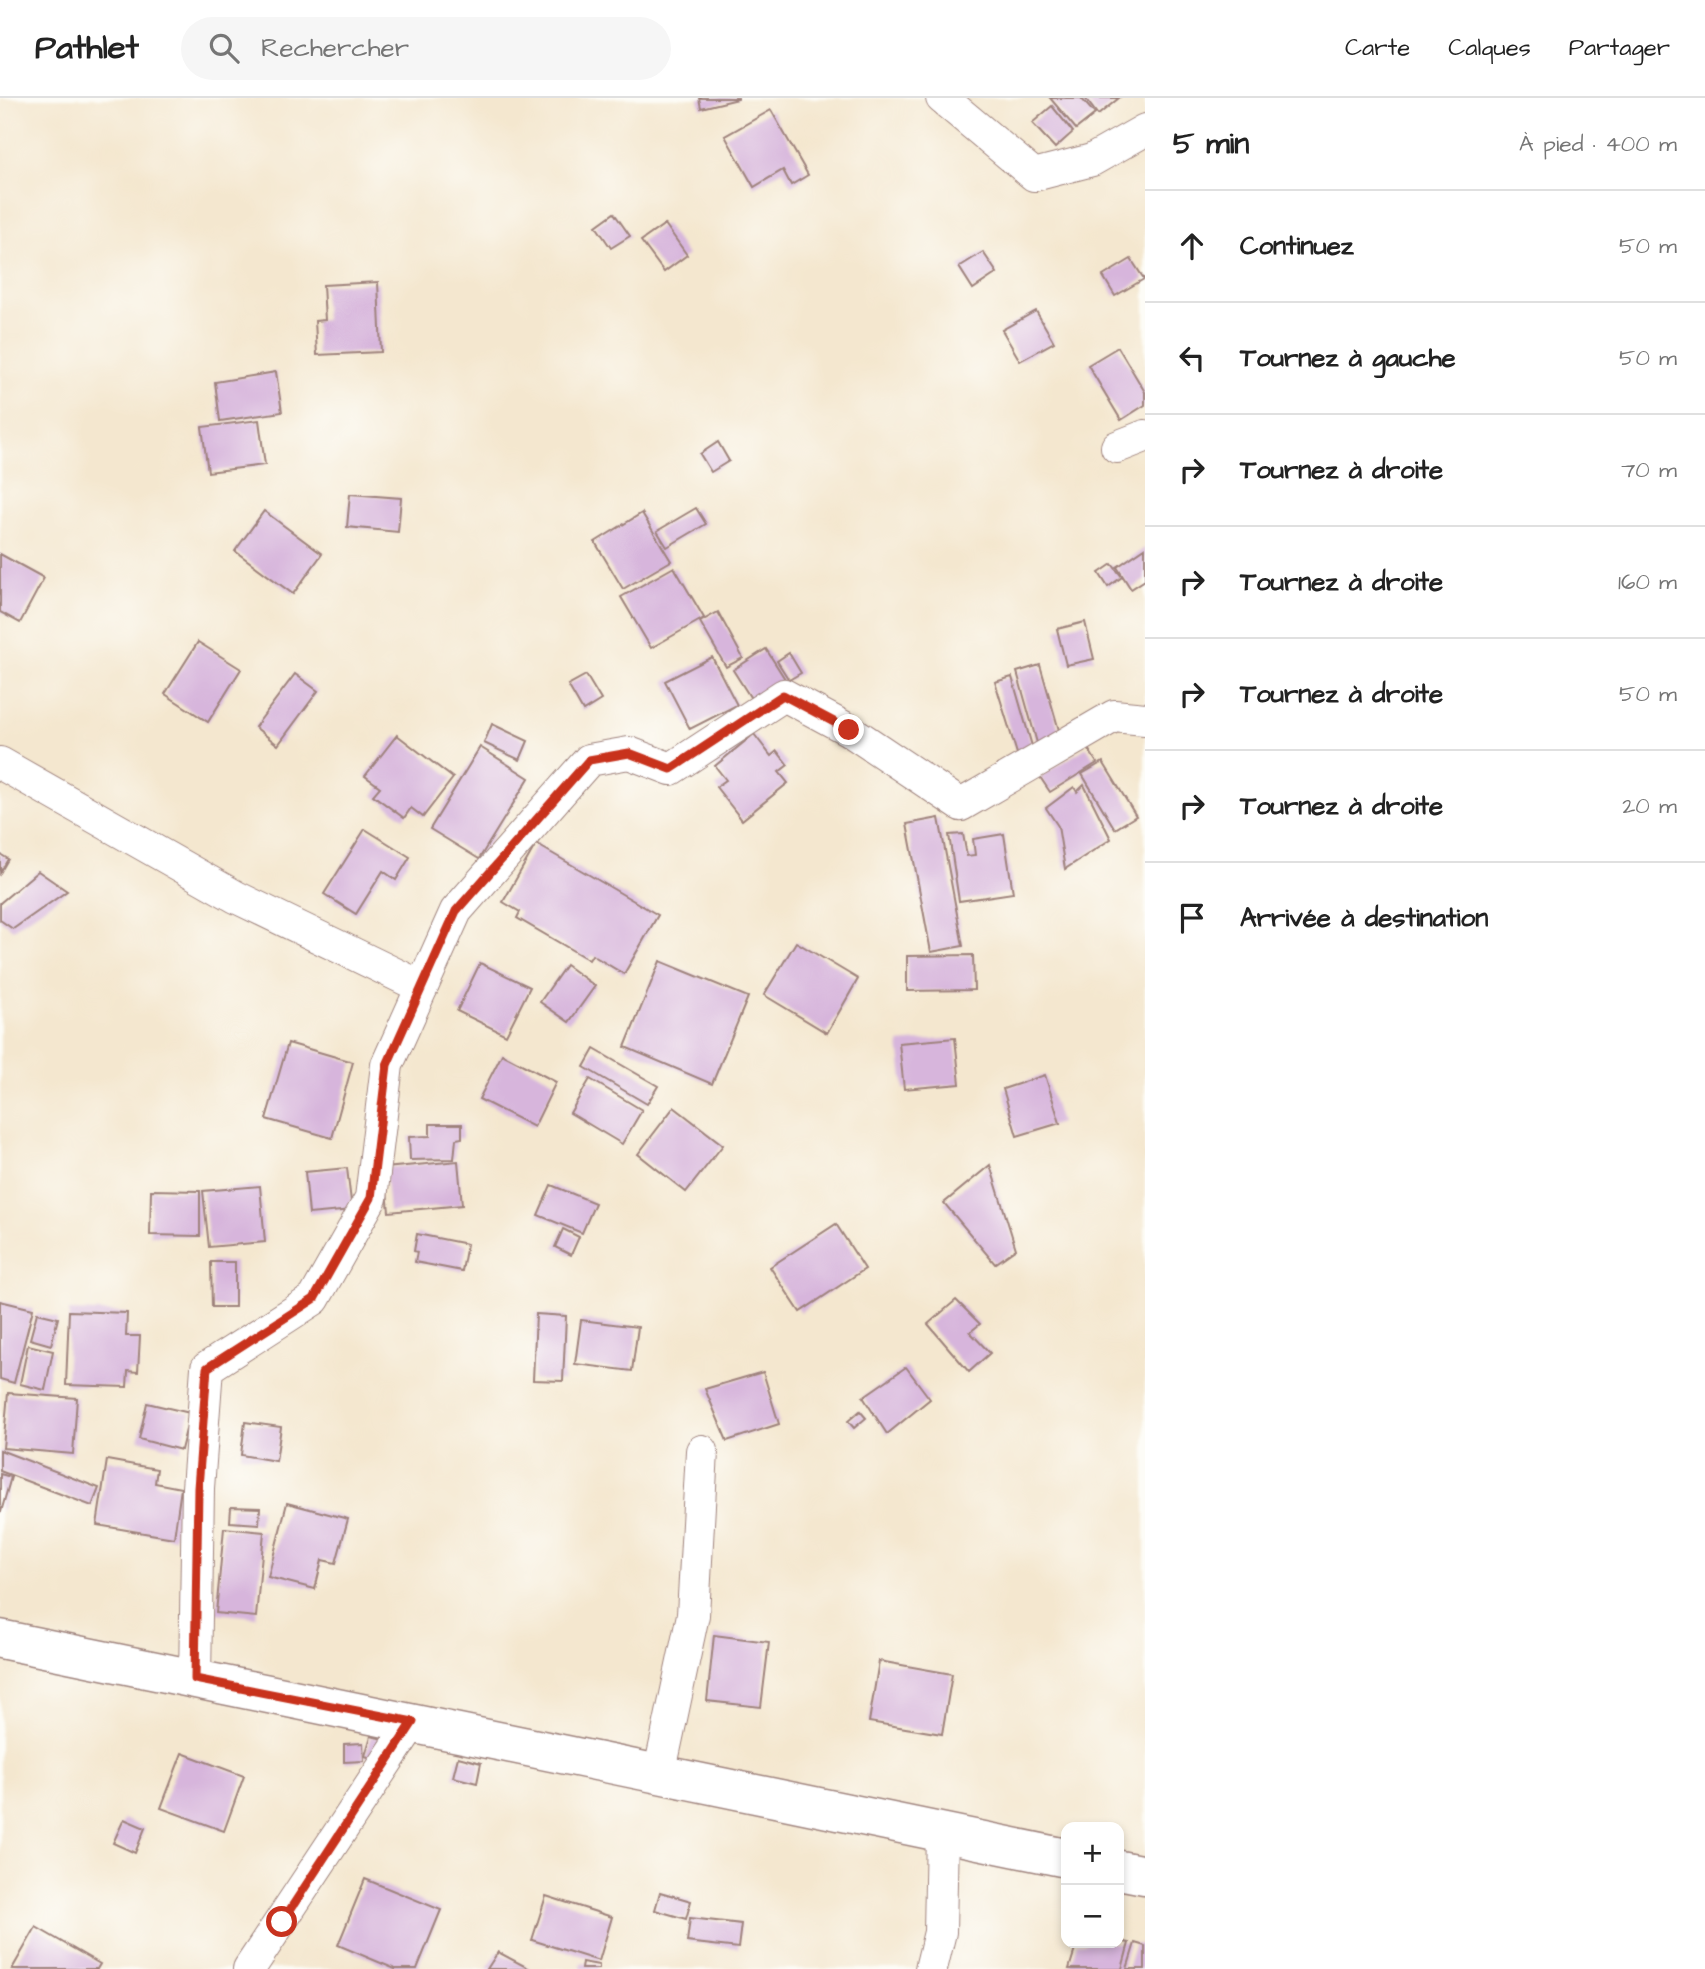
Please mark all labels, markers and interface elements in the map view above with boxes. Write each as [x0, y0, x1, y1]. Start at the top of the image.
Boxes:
search box [181, 17, 671, 80]
text: Pathlet [35, 25, 139, 71]
icon: search [205, 29, 243, 67]
text: Rechercher [261, 30, 409, 66]
text: Carte [1345, 31, 1410, 65]
text: Calques [1448, 31, 1531, 65]
text: Partager [1569, 31, 1670, 65]
text: 5 min [1173, 123, 1249, 165]
text: À pied · 400 m [1519, 128, 1677, 160]
icon: ahead [1173, 227, 1211, 265]
text: Continuez [1240, 228, 1354, 264]
text: 50 m [1619, 230, 1677, 262]
icon: left [1173, 339, 1211, 377]
text: Tournez à gauche [1240, 340, 1456, 376]
text: 50 m [1619, 342, 1677, 374]
icon: right [1173, 451, 1211, 489]
text: Tournez à droite [1240, 452, 1443, 488]
text: 70 m [1621, 454, 1677, 486]
icon: right [1173, 563, 1211, 601]
text: Tournez à droite [1240, 564, 1443, 600]
text: 160 m [1618, 566, 1677, 598]
icon: right [1173, 675, 1211, 713]
text: Tournez à droite [1240, 676, 1443, 712]
text: 50 m [1619, 678, 1677, 710]
route end [833, 714, 864, 745]
icon: right [1173, 787, 1211, 825]
text: Tournez à droite [1240, 788, 1443, 824]
text: 20 m [1622, 790, 1677, 822]
icon: arrive [1173, 899, 1211, 937]
text: Arrivée à destination [1240, 900, 1488, 936]
map controls [1061, 1822, 1124, 1948]
button: + [1061, 1822, 1124, 1885]
button: − [1061, 1885, 1124, 1948]
route start [266, 1906, 297, 1937]

